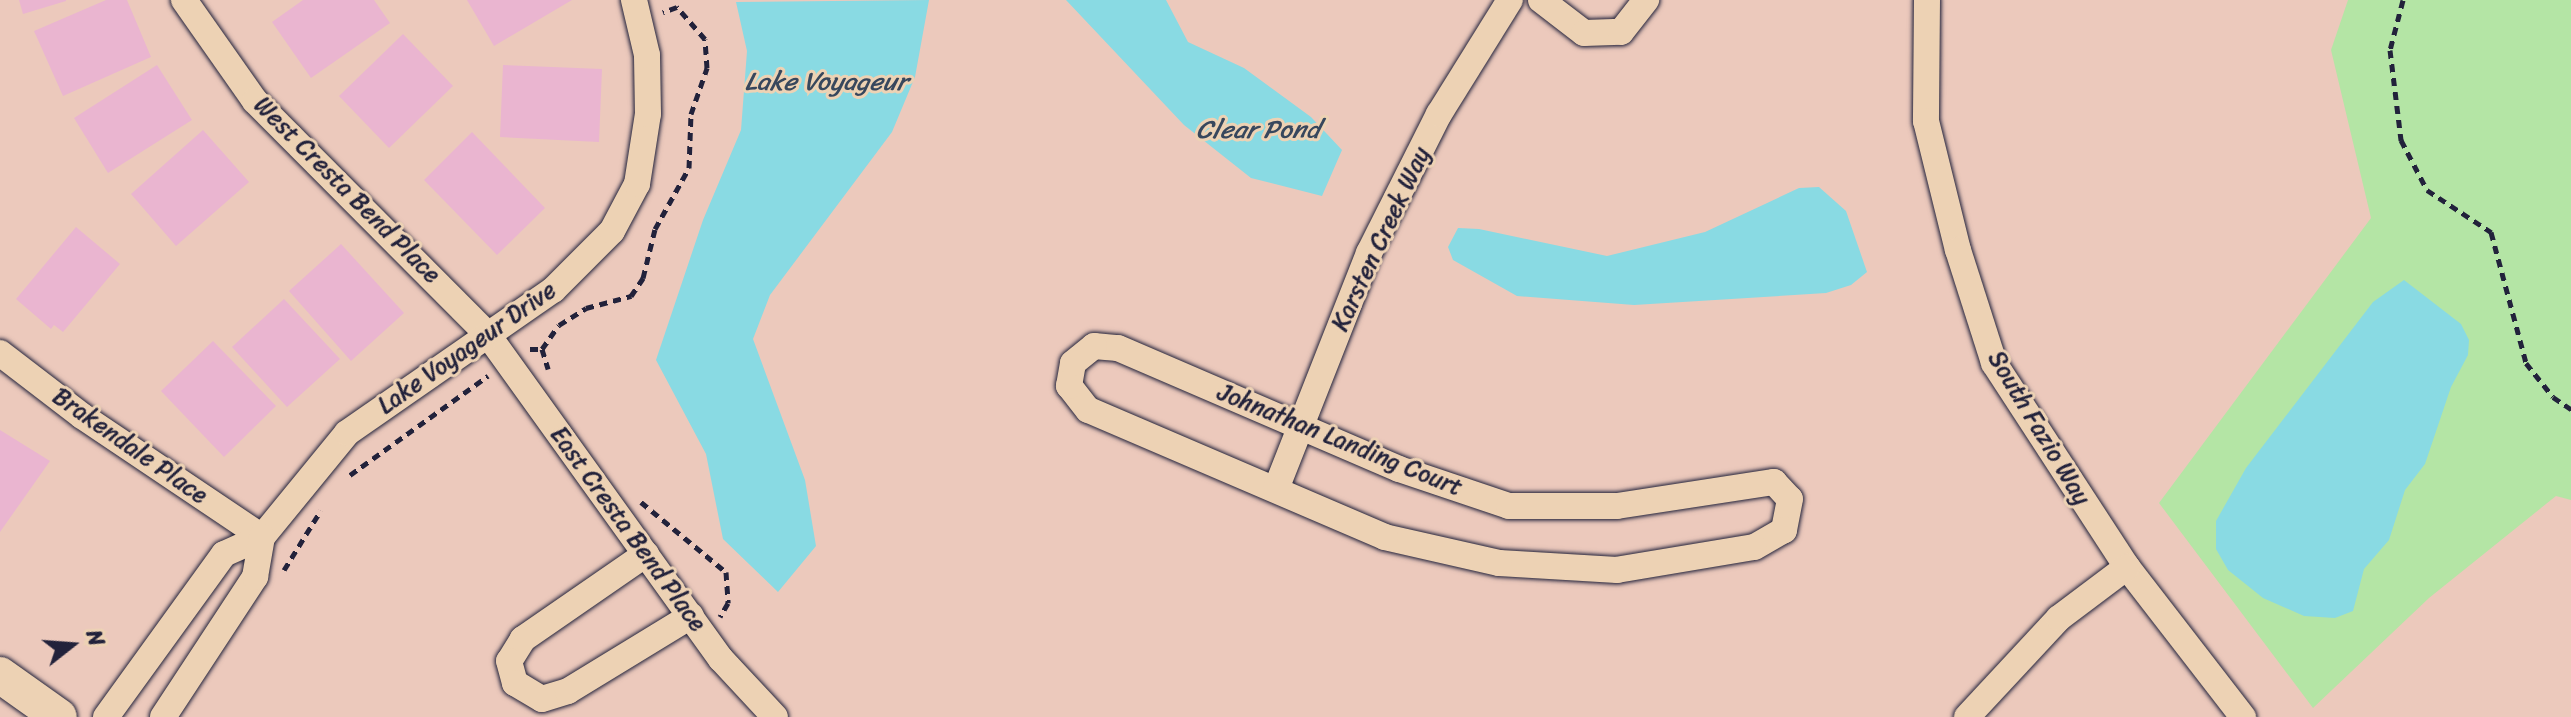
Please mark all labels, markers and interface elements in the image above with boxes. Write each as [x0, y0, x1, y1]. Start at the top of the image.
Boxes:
water label: Lake Voyageur [745, 66, 907, 98]
street label: West Cresta Bend Place [248, 91, 446, 289]
water label: Clear Pond [1196, 114, 1320, 146]
street label: Karsten Creek Way [1326, 142, 1436, 336]
street label: Lake Voyageur Drive [373, 276, 561, 420]
street label: South Fazio Way [1982, 346, 2096, 510]
street label: Johnathan Landing Court [1213, 378, 1467, 502]
street label: Brakendale Place [47, 382, 213, 510]
street label: East Cresta Bend Place [544, 421, 712, 637]
north arrow [32, 605, 112, 685]
text: N [75, 625, 116, 651]

